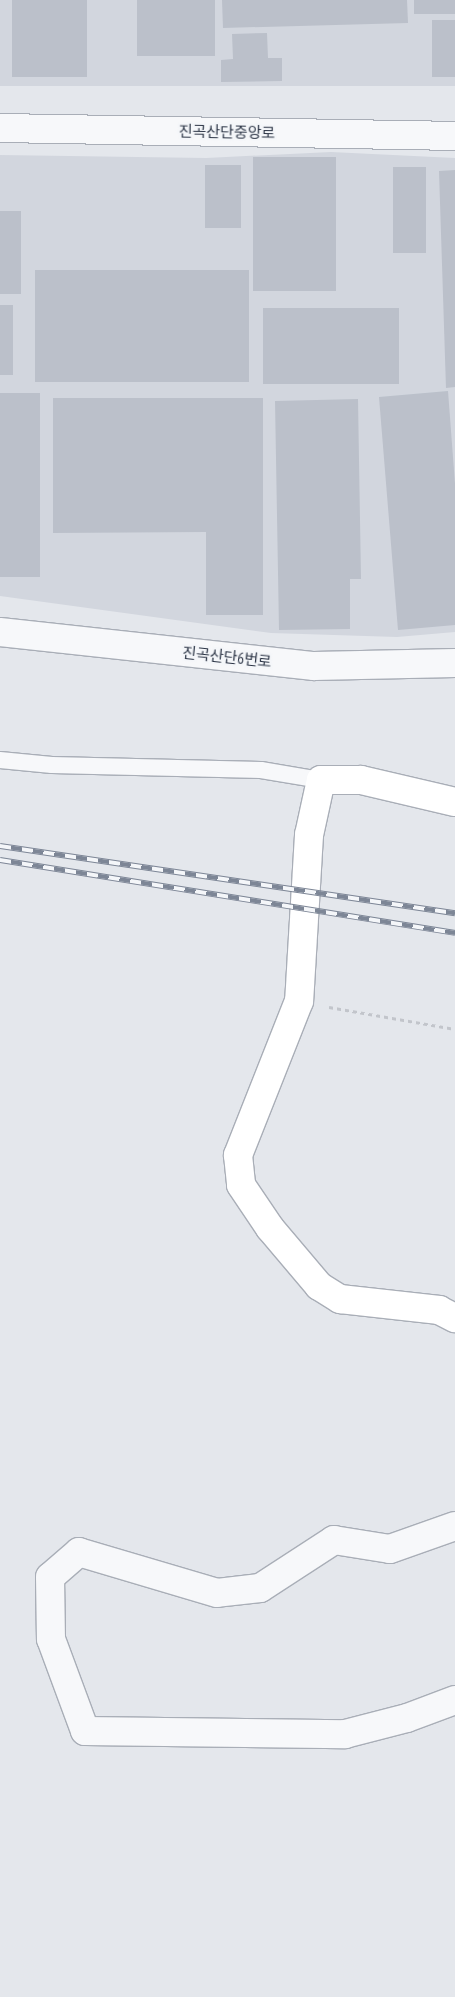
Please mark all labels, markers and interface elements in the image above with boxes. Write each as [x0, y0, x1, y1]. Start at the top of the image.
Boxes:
street label: 진곡산단중앙로 [179, 122, 275, 142]
street label: 진곡산단6번로 [182, 643, 272, 671]

